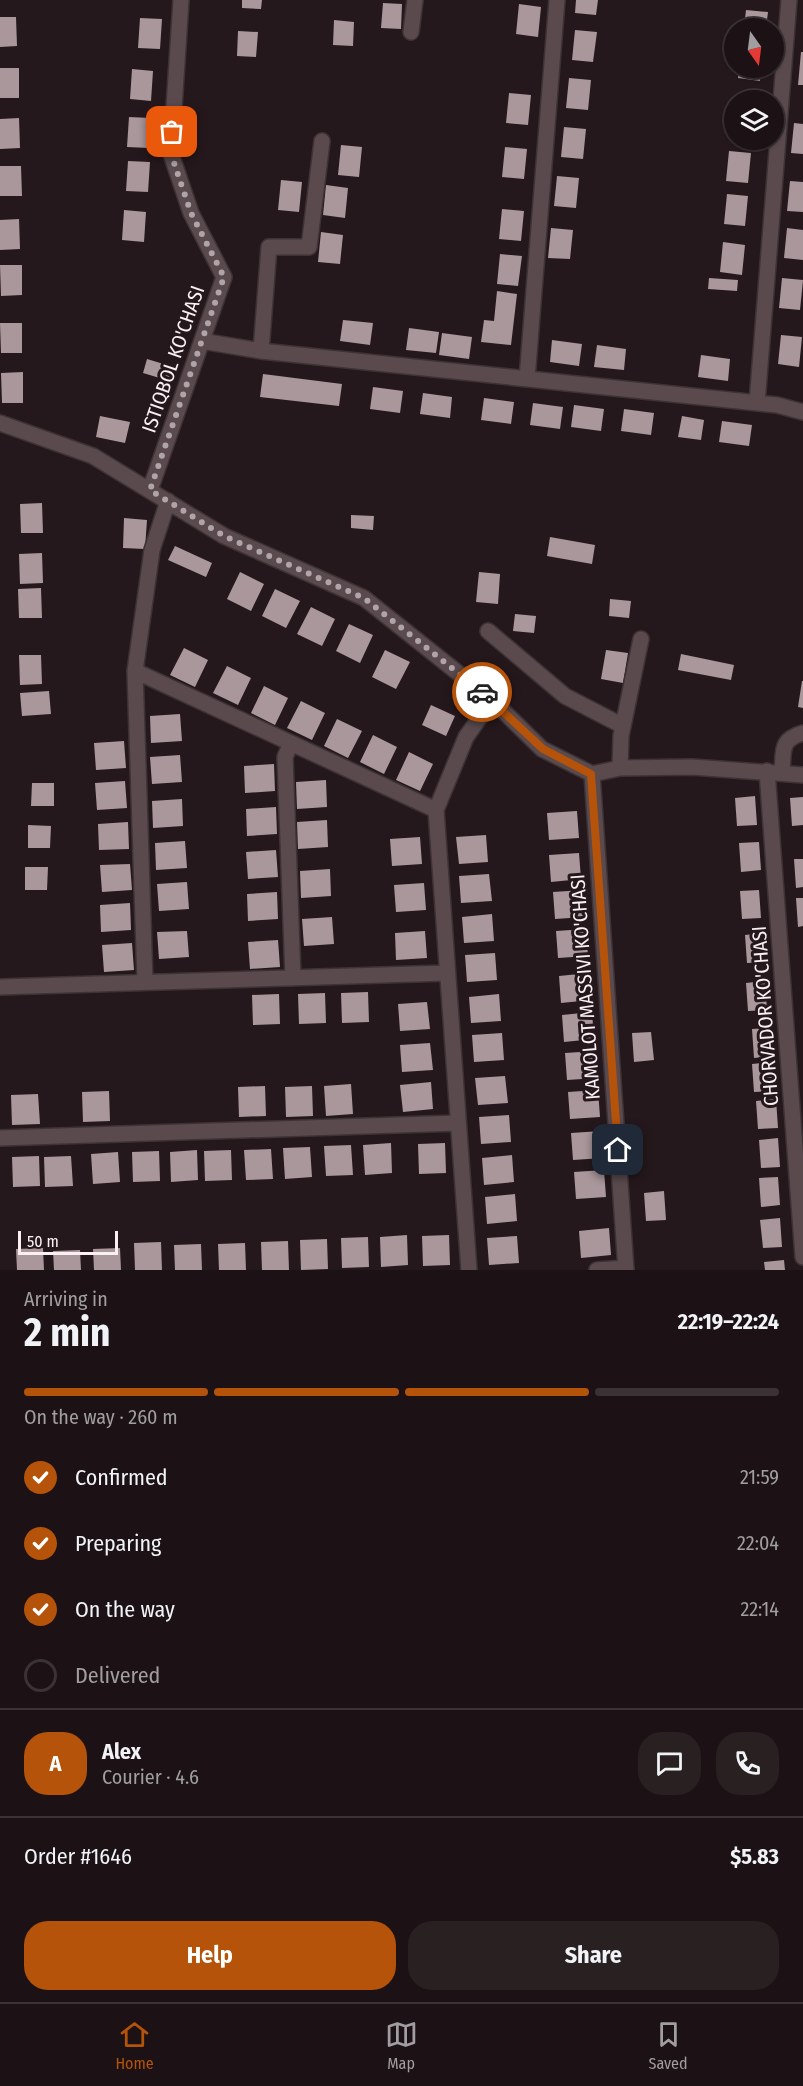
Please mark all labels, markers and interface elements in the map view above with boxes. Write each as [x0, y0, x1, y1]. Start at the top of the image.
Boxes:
north arrow [724, 18, 784, 78]
map controls [724, 18, 784, 150]
button: layers [724, 90, 784, 150]
pin [146, 106, 197, 157]
icon: bag [155, 115, 188, 148]
street label: ISTIQBOL KO'CHASI [137, 282, 209, 436]
courier [452, 662, 512, 722]
icon: car [466, 676, 499, 709]
street label: KAMOLOT MASSIVI KO'CHASI [565, 873, 605, 1101]
street label: CHORVADOR KO'CHASI [747, 925, 783, 1107]
pin [592, 1124, 643, 1175]
icon: home [601, 1133, 634, 1166]
scale bar [18, 1228, 118, 1256]
text: 50 m [27, 1232, 59, 1251]
text: Arriving in [24, 1287, 108, 1311]
text: 22:19–22:24 [678, 1308, 779, 1335]
text: 2 min [24, 1310, 110, 1356]
text: On the way · 260 m [24, 1405, 178, 1429]
icon: check [24, 1461, 57, 1494]
text: Confirmed [75, 1464, 168, 1491]
text: 21:59 [740, 1465, 779, 1489]
icon: check [24, 1527, 57, 1560]
text: Preparing [75, 1530, 161, 1557]
text: 22:04 [737, 1531, 779, 1555]
icon: check [24, 1593, 57, 1626]
text: On the way [75, 1596, 175, 1623]
text: 22:14 [740, 1597, 779, 1621]
text: Delivered [75, 1662, 160, 1689]
button: chat [638, 1732, 701, 1795]
button: phone [716, 1732, 779, 1795]
text: Alex [102, 1738, 141, 1765]
text: A [50, 1750, 61, 1777]
text: Courier · 4.6 [102, 1765, 199, 1789]
text: Order #1646 [24, 1843, 132, 1870]
text: $5.83 [730, 1843, 779, 1870]
button: Help [24, 1921, 396, 1990]
button: Share [408, 1921, 779, 1990]
tab: Home [115, 2018, 154, 2073]
tab: Map [385, 2018, 418, 2073]
tab: Saved [648, 2018, 688, 2073]

